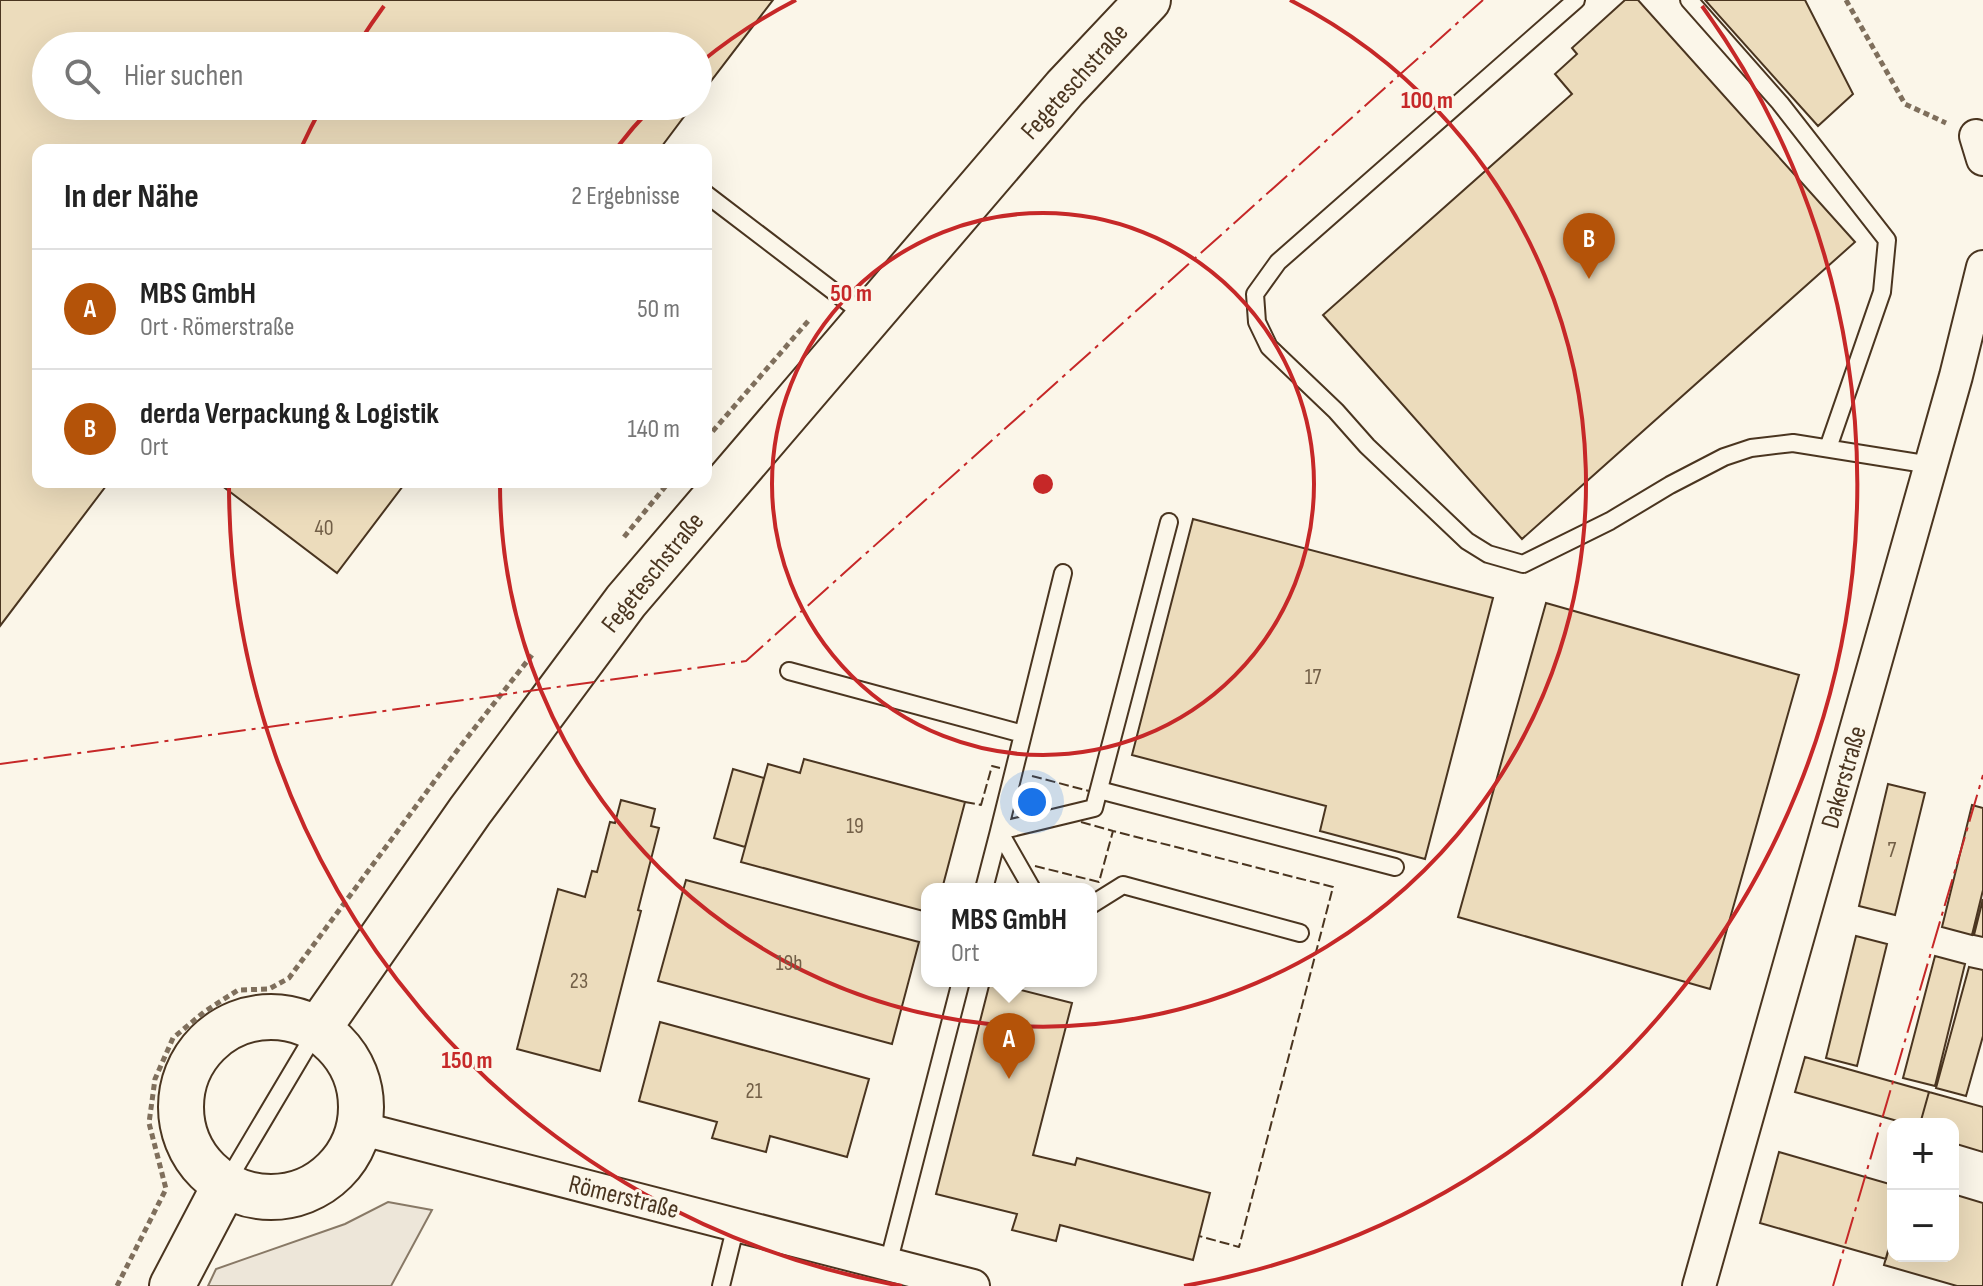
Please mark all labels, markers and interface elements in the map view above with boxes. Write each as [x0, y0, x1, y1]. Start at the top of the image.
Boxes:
street label: Fegeteschstraße [1015, 18, 1135, 146]
search box [32, 32, 712, 120]
icon: search [60, 54, 104, 98]
text: Hier suchen [124, 58, 243, 94]
text: 100 m [1401, 86, 1453, 115]
text: In der Nähe [64, 176, 199, 217]
text: 2 Ergebnisse [571, 181, 680, 212]
pin: B [1563, 213, 1615, 279]
text: MBS GmbH [140, 276, 256, 312]
text: 50 m [830, 279, 872, 308]
text: A [84, 294, 96, 325]
text: 50 m [637, 294, 680, 325]
text: Ort · Römerstraße [140, 312, 294, 343]
text: derda Verpackung & Logistik [140, 396, 439, 432]
text: B [84, 414, 96, 445]
text: 140 m [628, 414, 680, 445]
text: Ort [140, 432, 169, 463]
centre of rings [1029, 470, 1057, 498]
street label: Fegeteschstraße [595, 507, 711, 639]
house number: 40 [314, 515, 334, 542]
house number: 17 [1305, 664, 1321, 691]
street label: Dakerstraße [1815, 723, 1874, 832]
your location [1012, 782, 1052, 822]
house number: 19 [846, 813, 864, 840]
house number: 7 [1888, 837, 1897, 864]
popup [921, 883, 1097, 987]
text: MBS GmbH [951, 902, 1067, 938]
text: Ort [951, 938, 979, 969]
house number: 19b [776, 950, 802, 977]
house number: 23 [570, 968, 588, 995]
pin: A [983, 1013, 1035, 1079]
text: 150 m [441, 1046, 493, 1075]
house number: 21 [746, 1078, 763, 1105]
map controls [1887, 1118, 1959, 1262]
button: + [1887, 1118, 1959, 1190]
street label: Römerstraße [565, 1169, 682, 1226]
button: − [1887, 1190, 1959, 1262]

